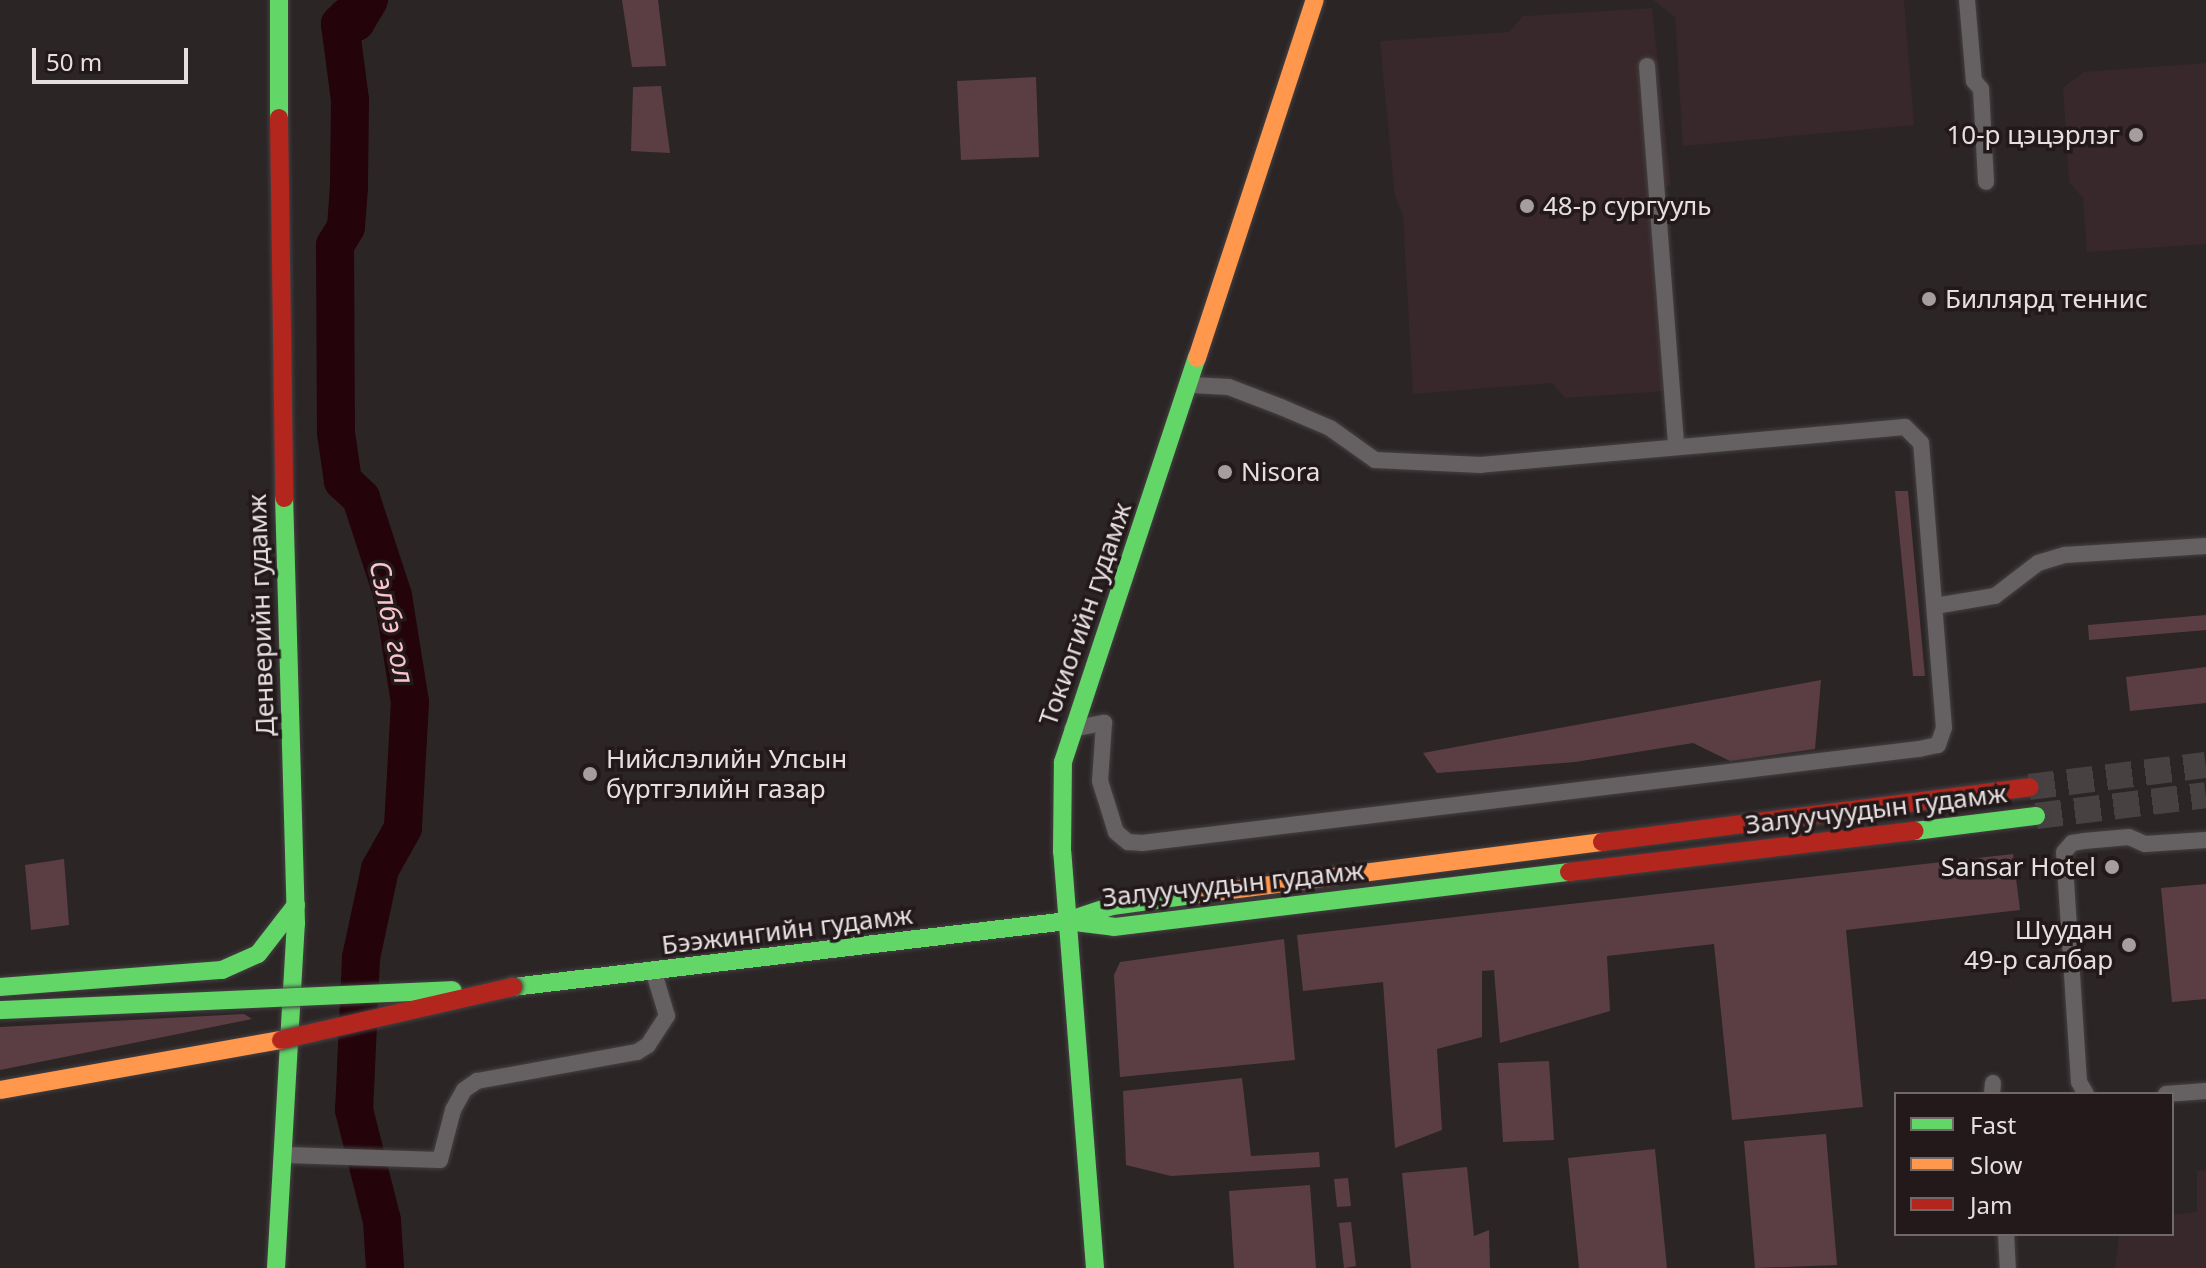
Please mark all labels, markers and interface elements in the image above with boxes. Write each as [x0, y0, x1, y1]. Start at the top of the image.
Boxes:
scale bar [36, 32, 192, 82]
text: 50 m [46, 45, 102, 78]
place label: 10-р цэцэрлэг [1947, 119, 2120, 151]
marker: 10-р цэцэрлэг [2127, 126, 2145, 144]
place label: 48-р сургууль [1543, 190, 1712, 222]
marker: 48-р сургууль [1518, 197, 1536, 215]
place label: Биллярд теннис [1945, 283, 2148, 315]
marker: Биллярд теннис [1920, 290, 1938, 308]
place label: Nisora [1241, 456, 1320, 488]
marker: Nisora [1216, 463, 1234, 481]
street label: Денверийн гудамж [241, 493, 281, 737]
street label: Токиогийн гудамж [1032, 498, 1138, 730]
water label: Сэлбэ гол [364, 557, 422, 687]
place label: Нийслэлийн Улсын бүртгэлийн газар [606, 743, 847, 804]
marker: Нийслэлийн Улсын бүртгэлийн газар [581, 765, 599, 783]
street label: Залуучуудын гудамж [1743, 777, 2009, 841]
place label: Sansar Hotel [1941, 851, 2096, 883]
street label: Залуучуудын гудамж [1101, 855, 1365, 913]
marker: Sansar Hotel [2103, 858, 2121, 876]
street label: Бээжингийн гудамж [660, 899, 914, 961]
place label: Шуудан 49-р салбар [1964, 914, 2113, 976]
marker: Шуудан 49-р салбар [2120, 936, 2138, 954]
legend [1894, 1092, 2174, 1236]
text: Fast [1970, 1108, 2016, 1141]
text: Slow [1970, 1148, 2022, 1181]
text: Jam [1970, 1188, 2012, 1221]

